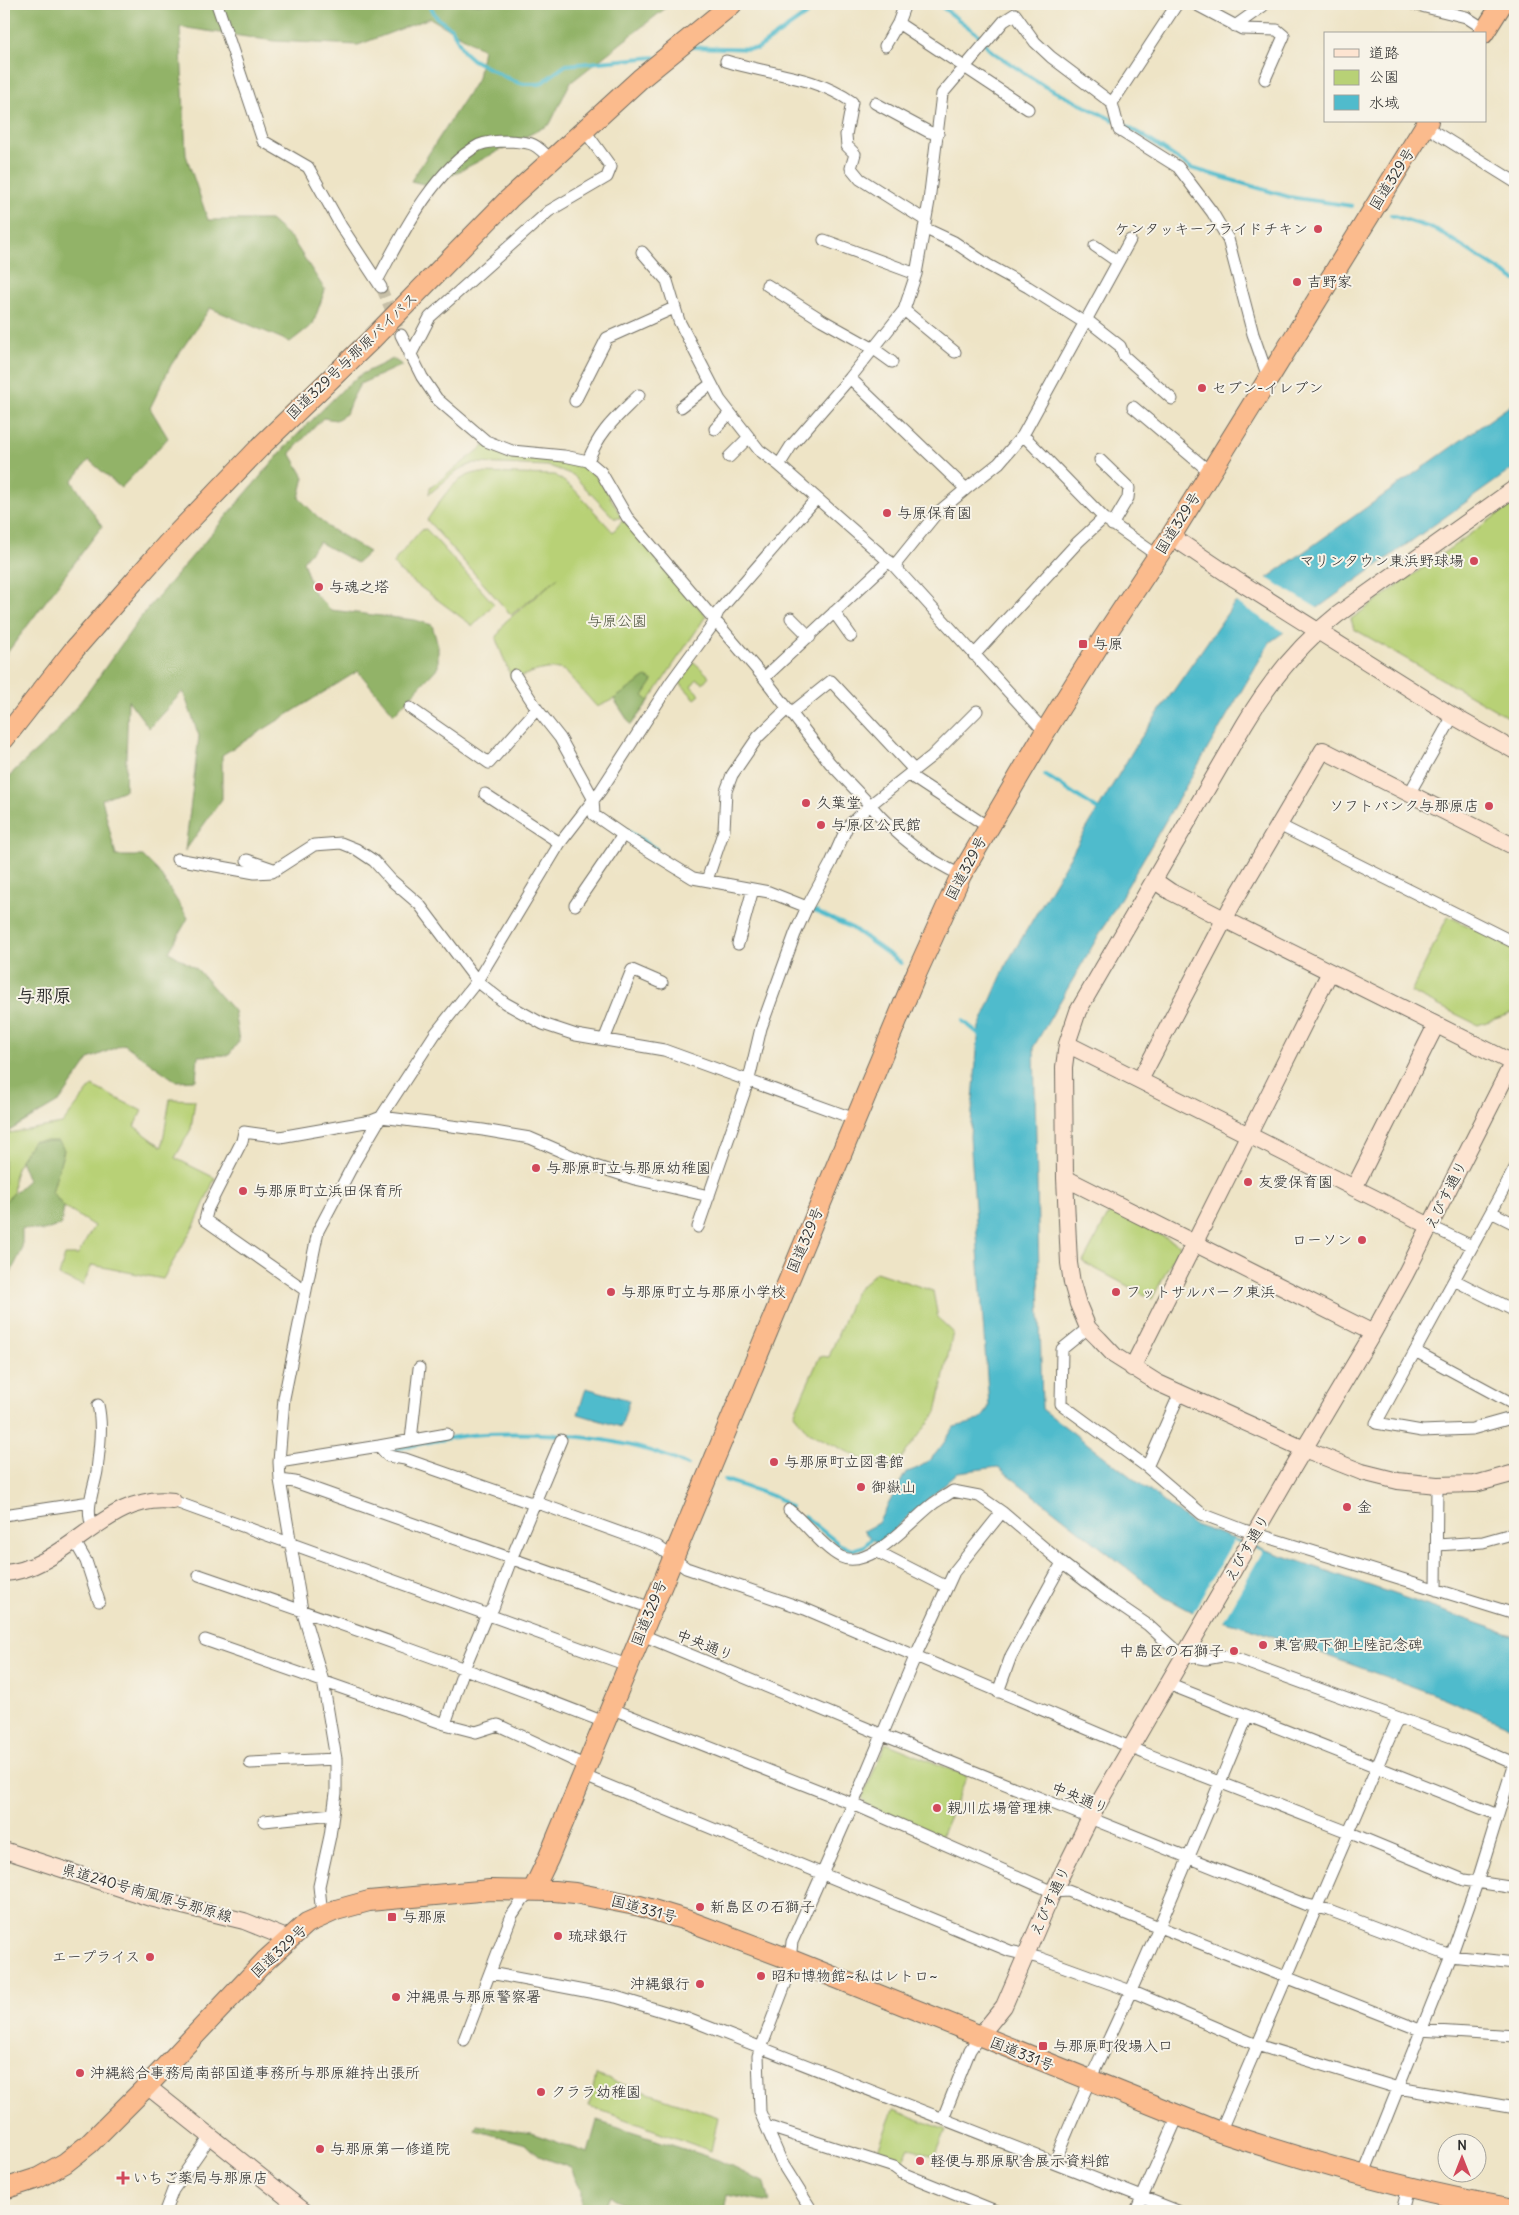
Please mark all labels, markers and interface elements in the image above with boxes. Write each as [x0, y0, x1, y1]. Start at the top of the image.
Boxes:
legend [1324, 32, 1486, 122]
text: 道路 [1369, 43, 1399, 62]
text: 公園 [1369, 67, 1399, 86]
text: 水域 [1369, 93, 1399, 112]
street label: 国道329号 [1365, 144, 1418, 214]
place label: ケンタッキーフライドチキン [1115, 219, 1308, 238]
marker: ケンタッキーフライドチキン [1312, 223, 1324, 235]
place label: 吉野家 [1307, 272, 1352, 291]
marker: 吉野家 [1291, 276, 1303, 288]
street label: 国道329号与那原バイパス [282, 288, 421, 423]
place label: セブン-イレブン [1212, 378, 1323, 397]
marker: セブン-イレブン [1196, 382, 1208, 394]
street label: 国道329号 [1151, 488, 1204, 558]
place label: 与原保育園 [897, 503, 972, 522]
marker: 与原保育園 [881, 507, 893, 519]
place label: マリンタウン東浜野球場 [1300, 551, 1464, 570]
marker: マリンタウン東浜野球場 [1468, 555, 1480, 567]
place label: 与魂之塔 [329, 577, 389, 596]
marker: 与魂之塔 [313, 581, 325, 593]
park label: 与原公園 [587, 611, 647, 630]
place label: 与原 [1093, 634, 1123, 653]
marker: 与原 [1077, 638, 1089, 650]
place label: 久葉堂 [816, 793, 861, 812]
place label: ソフトバンク与那原店 [1329, 796, 1479, 815]
marker: 久葉堂 [800, 797, 812, 809]
marker: ソフトバンク与那原店 [1483, 800, 1495, 812]
place label: 与原区公民館 [831, 815, 921, 834]
marker: 与原区公民館 [815, 819, 827, 831]
street label: 国道329号 [941, 832, 990, 903]
district label: 与那原 [17, 984, 71, 1007]
street label: えびす通り [1420, 1157, 1471, 1232]
place label: 与那原町立与那原幼稚園 [546, 1158, 711, 1177]
marker: 与那原町立与那原幼稚園 [530, 1162, 542, 1174]
place label: 友愛保育園 [1258, 1172, 1333, 1191]
marker: 友愛保育園 [1242, 1176, 1254, 1188]
place label: 与那原町立浜田保育所 [253, 1181, 403, 1200]
marker: 与那原町立浜田保育所 [237, 1185, 249, 1197]
street label: 国道329号 [782, 1204, 827, 1276]
place label: ローソン [1292, 1230, 1352, 1249]
marker: ローソン [1356, 1234, 1368, 1246]
place label: 与那原町立与那原小学校 [621, 1282, 786, 1301]
place label: フットサルパーク東浜 [1126, 1282, 1275, 1301]
marker: 与那原町立与那原小学校 [605, 1286, 617, 1298]
marker: フットサルパーク東浜 [1110, 1286, 1122, 1298]
place label: 与那原町立図書館 [784, 1452, 904, 1471]
marker: 与那原町立図書館 [768, 1456, 780, 1468]
place label: 御嶽山 [871, 1477, 916, 1496]
marker: 御嶽山 [855, 1481, 867, 1493]
place label: 金 [1357, 1497, 1372, 1516]
marker: 金 [1341, 1501, 1353, 1513]
street label: えびす通り [1220, 1511, 1273, 1585]
street label: 国道329号 [627, 1577, 671, 1649]
street label: 中央通り [674, 1624, 737, 1665]
place label: 東宮殿下御上陸記念碑 [1273, 1635, 1423, 1654]
marker: 東宮殿下御上陸記念碑 [1257, 1639, 1269, 1651]
place label: 中島区の石獅子 [1119, 1641, 1224, 1660]
marker: 中島区の石獅子 [1228, 1645, 1240, 1657]
street label: 中央通り [1049, 1777, 1112, 1818]
place label: 親川広場管理棟 [947, 1798, 1052, 1817]
marker: 親川広場管理棟 [931, 1802, 943, 1814]
street label: 県道240号南風原与那原線 [60, 1859, 235, 1926]
street label: えびす通り [1025, 1863, 1074, 1939]
street label: 国道331号 [609, 1891, 679, 1926]
place label: 新島区の石獅子 [710, 1897, 815, 1916]
marker: 新島区の石獅子 [694, 1901, 706, 1913]
place label: 与那原 [402, 1907, 447, 1926]
marker: 与那原 [386, 1911, 398, 1923]
street label: 国道329号 [246, 1920, 311, 1982]
place label: 琉球銀行 [568, 1926, 628, 1945]
marker: 琉球銀行 [552, 1930, 564, 1942]
place label: エープライス [52, 1947, 140, 1966]
marker: エープライス [144, 1951, 156, 1963]
place label: 昭和博物館~私はレトロ~ [771, 1966, 938, 1985]
marker: 昭和博物館~私はレトロ~ [755, 1970, 767, 1982]
place label: 沖縄銀行 [630, 1974, 690, 1993]
marker: 沖縄銀行 [694, 1978, 706, 1990]
place label: 沖縄県与那原警察署 [406, 1987, 541, 2006]
marker: 沖縄県与那原警察署 [390, 1991, 402, 2003]
street label: 国道331号 [987, 2032, 1057, 2075]
place label: 与那原町役場入口 [1053, 2036, 1173, 2055]
marker: 与那原町役場入口 [1037, 2040, 1049, 2052]
place label: 沖縄総合事務局南部国道事務所与那原維持出張所 [90, 2063, 420, 2082]
marker: 沖縄総合事務局南部国道事務所与那原維持出張所 [74, 2067, 86, 2079]
place label: クララ幼稚園 [551, 2082, 641, 2101]
marker: クララ幼稚園 [535, 2086, 547, 2098]
north arrow [1436, 2132, 1486, 2182]
text: N [1457, 2136, 1467, 2154]
place label: 与那原第一修道院 [330, 2139, 450, 2158]
marker: 与那原第一修道院 [314, 2143, 326, 2155]
place label: 軽便与那原駅舎展示資料館 [930, 2151, 1110, 2170]
marker: 軽便与那原駅舎展示資料館 [914, 2155, 926, 2167]
place label: いちご薬局与那原店 [133, 2168, 268, 2187]
marker: いちご薬局与那原店 [117, 2172, 129, 2184]

